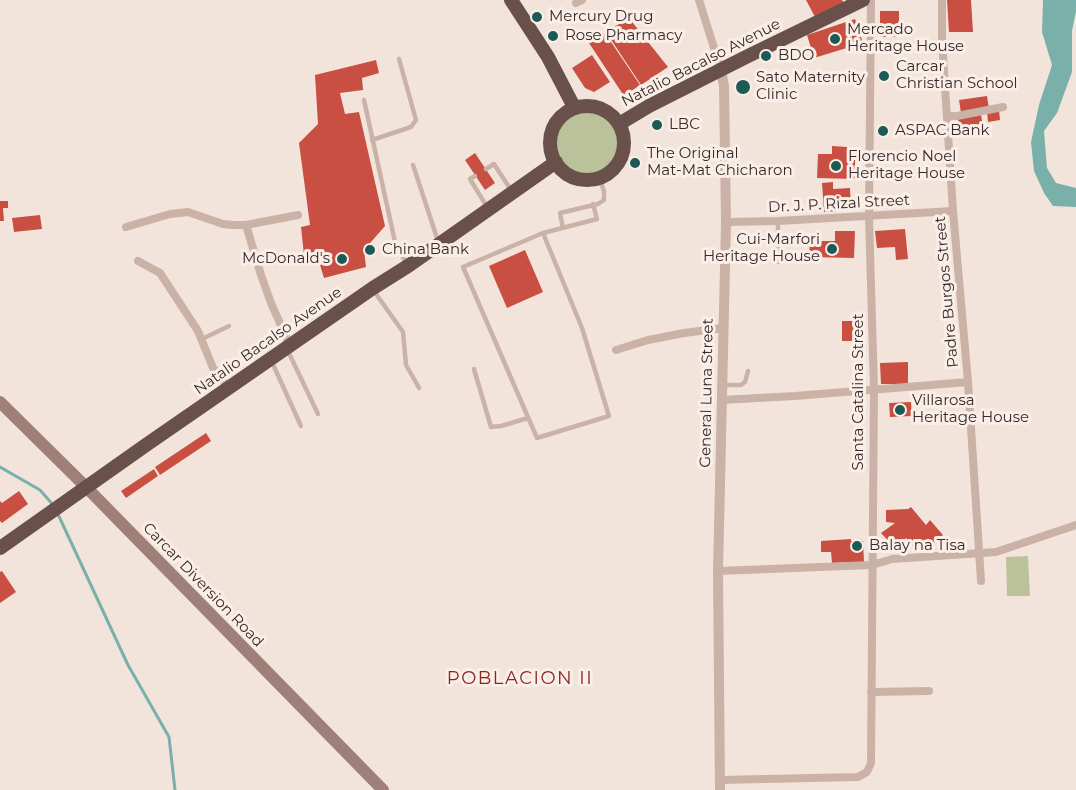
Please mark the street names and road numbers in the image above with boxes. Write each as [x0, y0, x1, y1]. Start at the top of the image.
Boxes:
street label: Natalio Bacalso Avenue [619, 15, 783, 111]
street label: Dr. J. P. Rizal Street [768, 191, 910, 217]
street label: Padre Burgos Street [931, 216, 963, 368]
street label: Natalio Bacalso Avenue [191, 283, 345, 399]
street label: Santa Catalina Street [850, 313, 868, 471]
street label: General Luna Street [697, 318, 717, 468]
street label: Carcar Diversion Road [139, 519, 267, 651]

